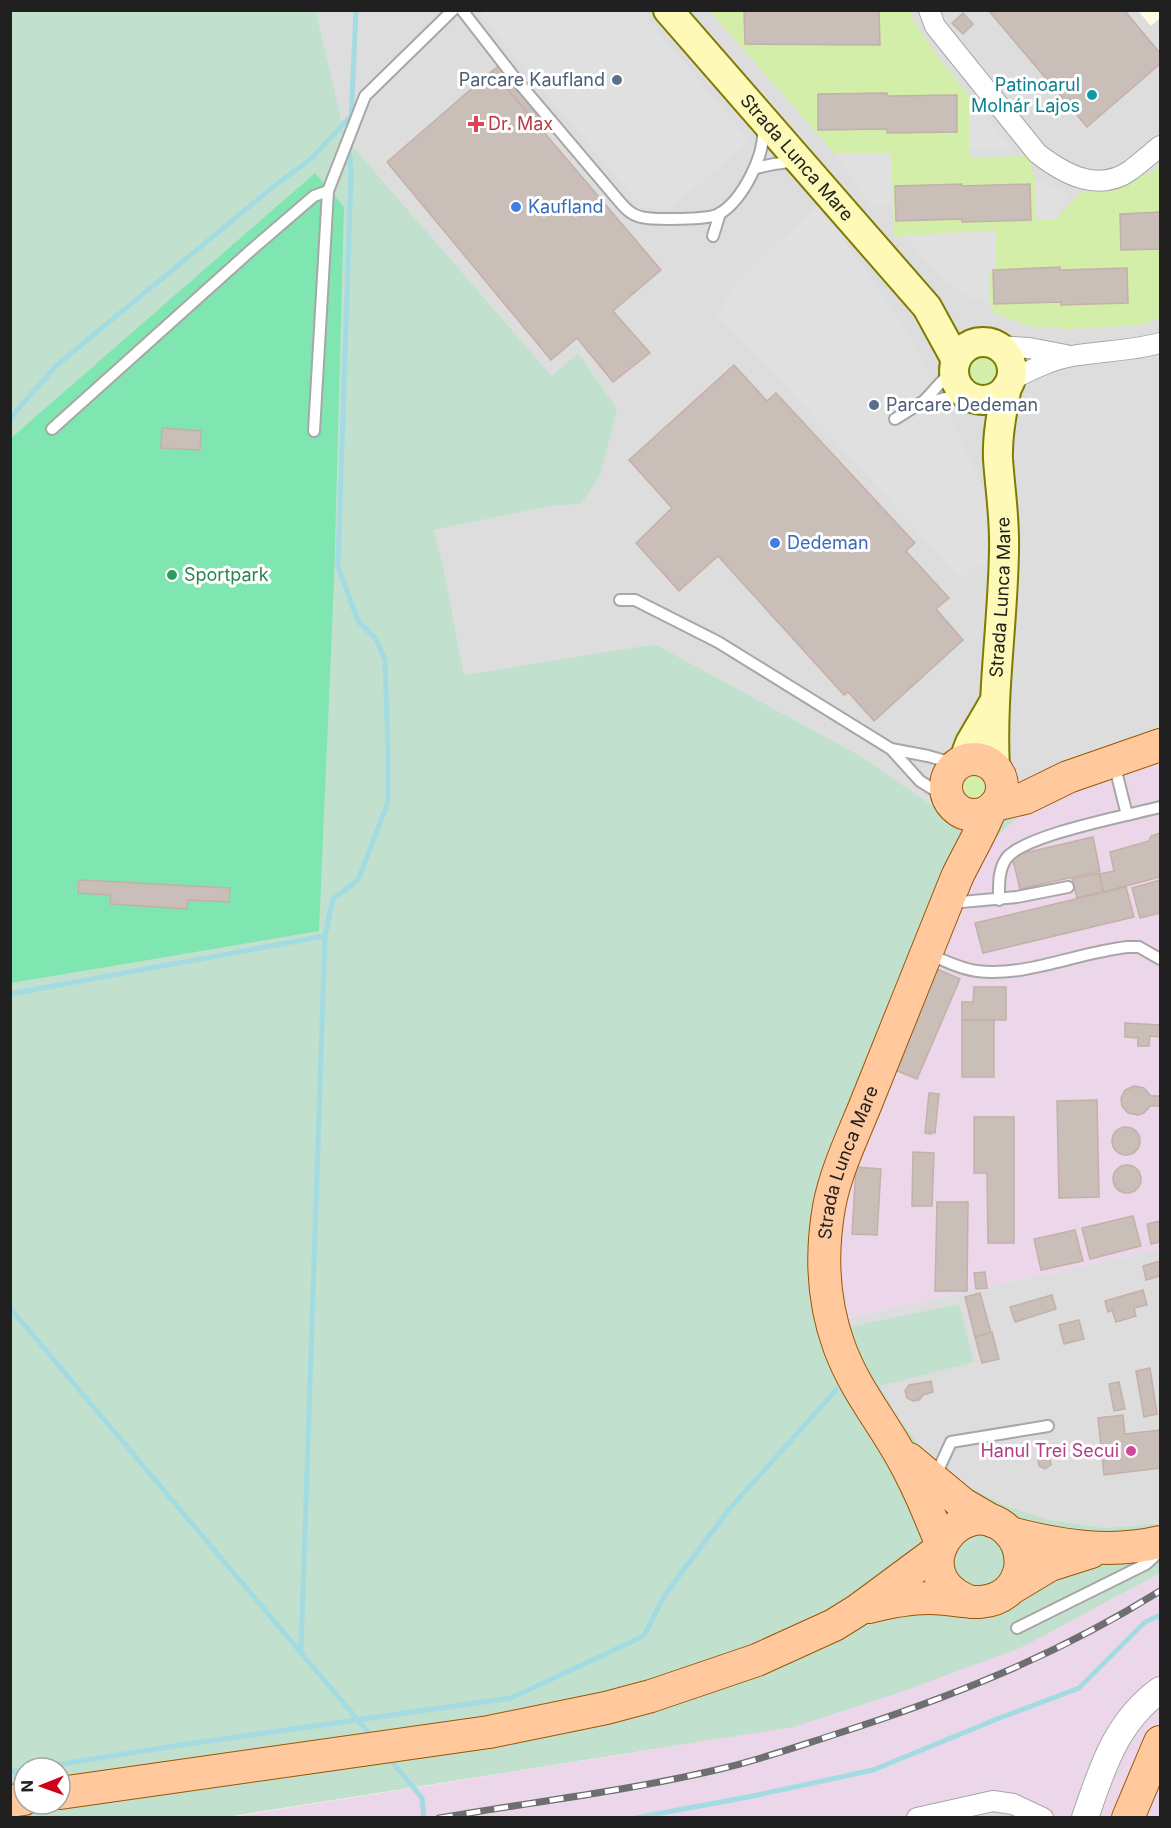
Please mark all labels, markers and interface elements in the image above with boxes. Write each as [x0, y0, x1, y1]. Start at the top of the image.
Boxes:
place label: Parcare Kaufland [459, 69, 605, 90]
marker: Parcare Kaufland [610, 73, 624, 87]
place label: Patinoarul Molnár Lajos [971, 74, 1080, 116]
marker: Patinoarul Molnár Lajos [1085, 88, 1099, 102]
street label: Strada Lunca Mare [736, 90, 858, 225]
place label: Dr. Max [488, 113, 553, 134]
marker: Dr. Max [469, 117, 483, 131]
place label: Kaufland [528, 196, 604, 217]
marker: Kaufland [509, 200, 523, 214]
place label: Parcare Dedeman [886, 394, 1038, 415]
marker: Parcare Dedeman [867, 398, 881, 412]
street label: Strada Lunca Mare [985, 516, 1014, 678]
place label: Dedeman [787, 532, 869, 553]
marker: Dedeman [768, 536, 782, 550]
place label: Sportpark [184, 564, 269, 585]
marker: Sportpark [165, 568, 179, 582]
street label: Strada Lunca Mare [814, 1083, 882, 1240]
place label: Hanul Trei Secui [980, 1440, 1119, 1461]
marker: Hanul Trei Secui [1124, 1444, 1138, 1458]
north arrow [12, 1756, 72, 1816]
text: N [17, 1780, 37, 1793]

